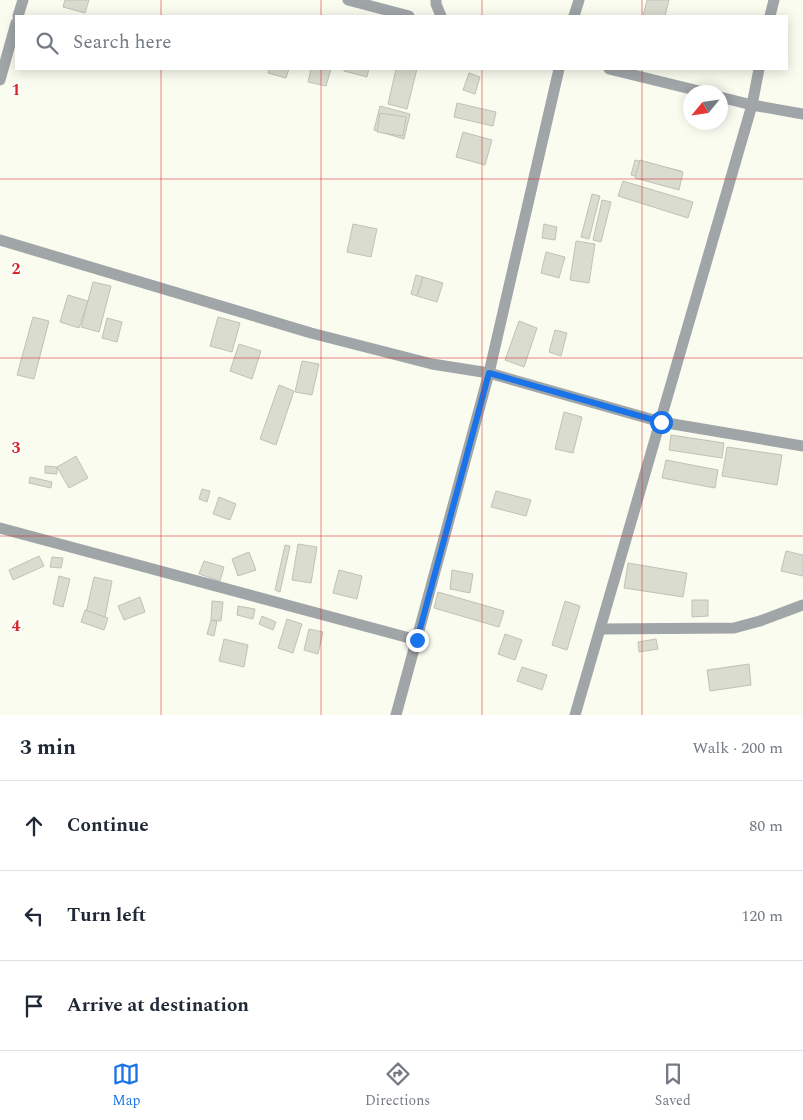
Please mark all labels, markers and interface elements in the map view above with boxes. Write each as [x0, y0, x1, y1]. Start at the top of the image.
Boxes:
search box [15, 15, 788, 70]
text: Search here [73, 28, 172, 57]
icon: search [33, 29, 61, 57]
text: 1 [12, 78, 20, 102]
north arrow [683, 85, 728, 130]
text: 2 [12, 257, 21, 281]
route start [650, 411, 673, 434]
text: 3 [12, 436, 21, 460]
text: 4 [12, 614, 21, 638]
route end [406, 629, 429, 652]
text: 3 min [20, 732, 76, 764]
text: Walk · 200 m [692, 736, 783, 760]
text: Continue [67, 811, 149, 840]
icon: ahead [20, 812, 48, 840]
text: 80 m [749, 814, 783, 838]
text: Turn left [67, 901, 146, 930]
icon: left [20, 902, 48, 930]
text: 120 m [741, 904, 783, 928]
text: Arrive at destination [67, 991, 249, 1020]
icon: arrive [20, 992, 48, 1020]
tab: Map [112, 1060, 140, 1111]
tab: Directions [365, 1060, 430, 1111]
tab: Saved [655, 1060, 691, 1111]

